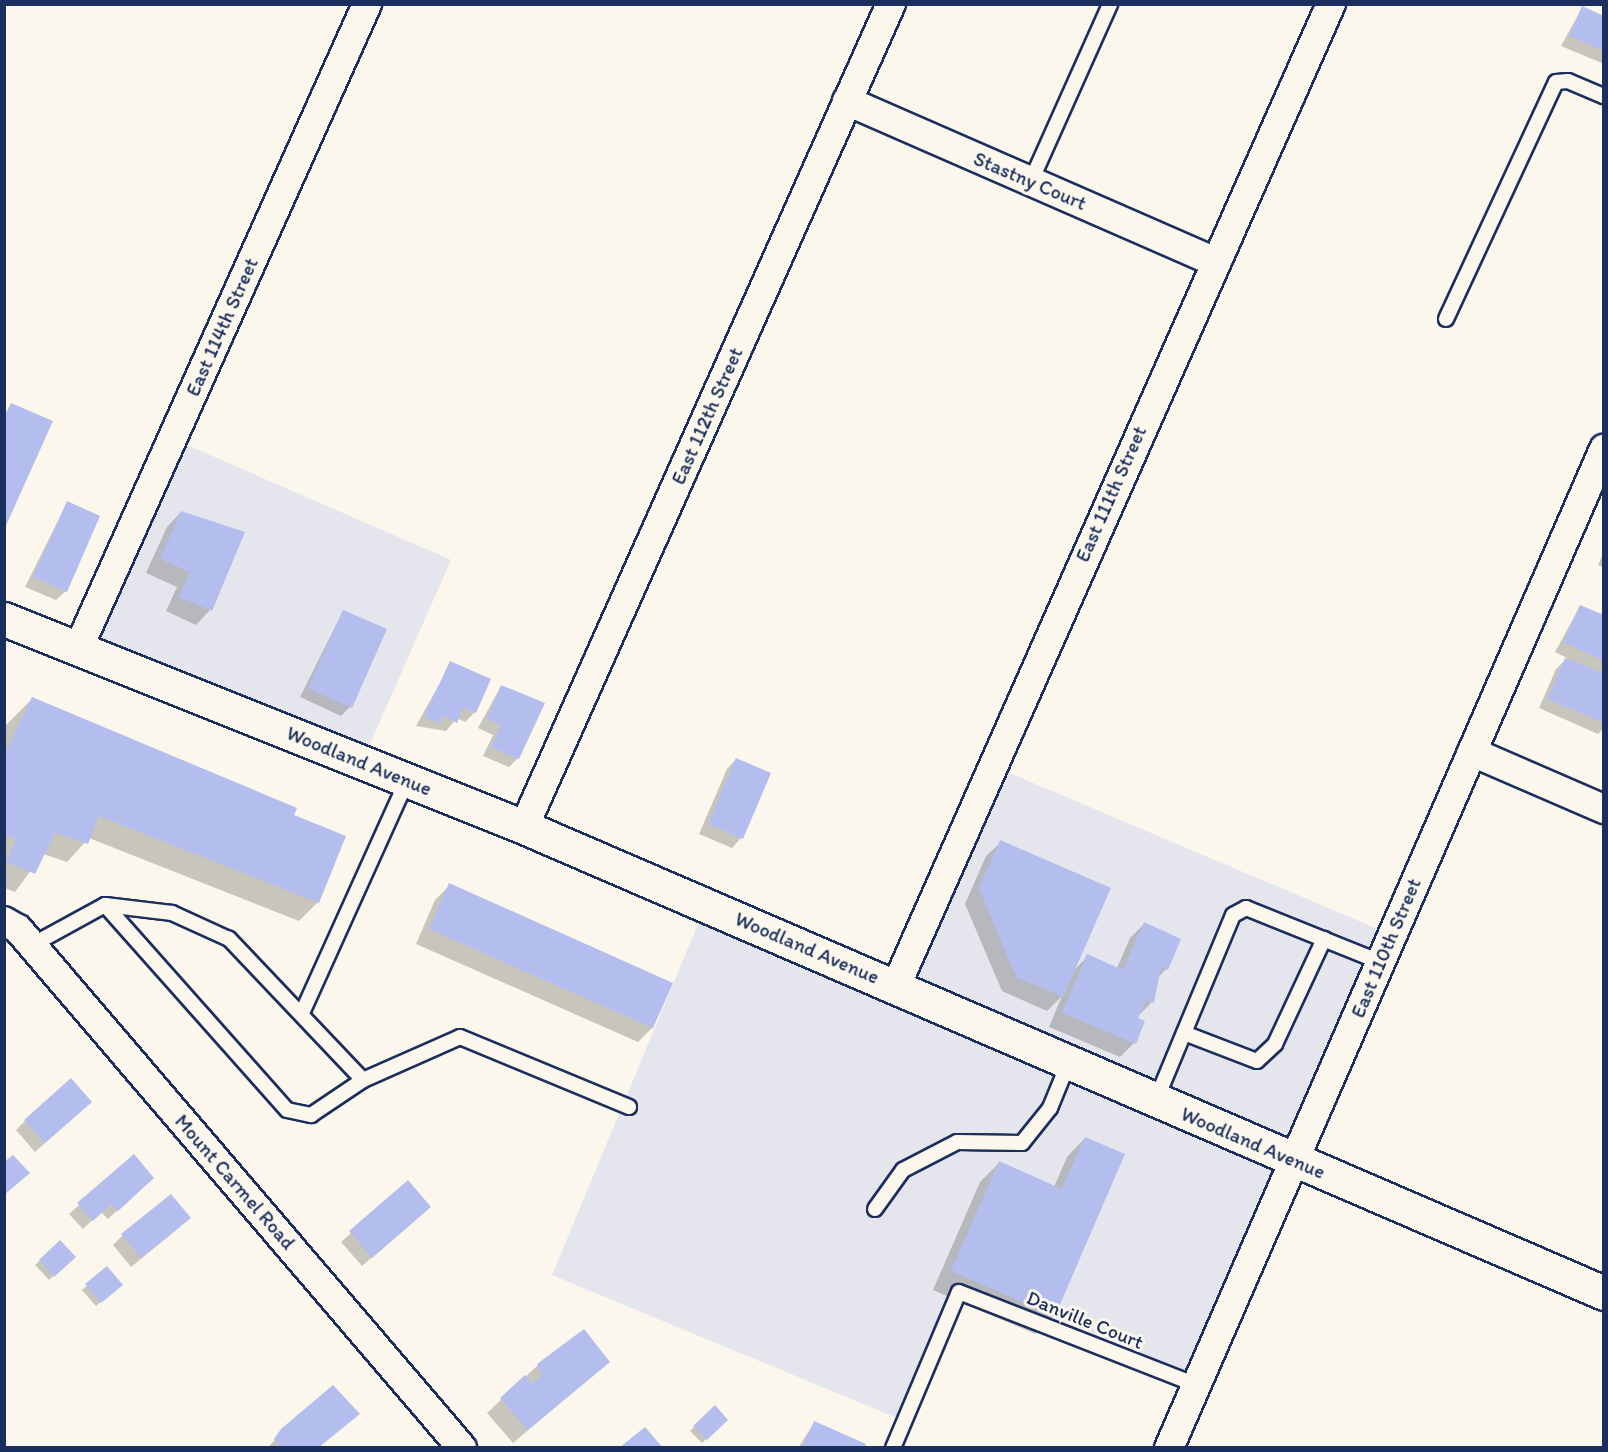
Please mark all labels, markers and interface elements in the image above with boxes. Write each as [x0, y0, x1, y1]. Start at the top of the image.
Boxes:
street label: Stastny Court [970, 146, 1090, 216]
street label: East 114th Street [181, 255, 263, 399]
street label: East 112th Street [666, 344, 748, 488]
street label: East 111th Street [1070, 423, 1152, 565]
street label: Woodland Avenue [283, 721, 435, 801]
street label: East 110th Street [1346, 875, 1426, 1021]
street label: Woodland Avenue [732, 907, 882, 989]
street label: Woodland Avenue [1178, 1102, 1328, 1184]
street label: Mount Carmel Road [170, 1110, 300, 1254]
street label: Danville Court [1023, 1286, 1147, 1354]

